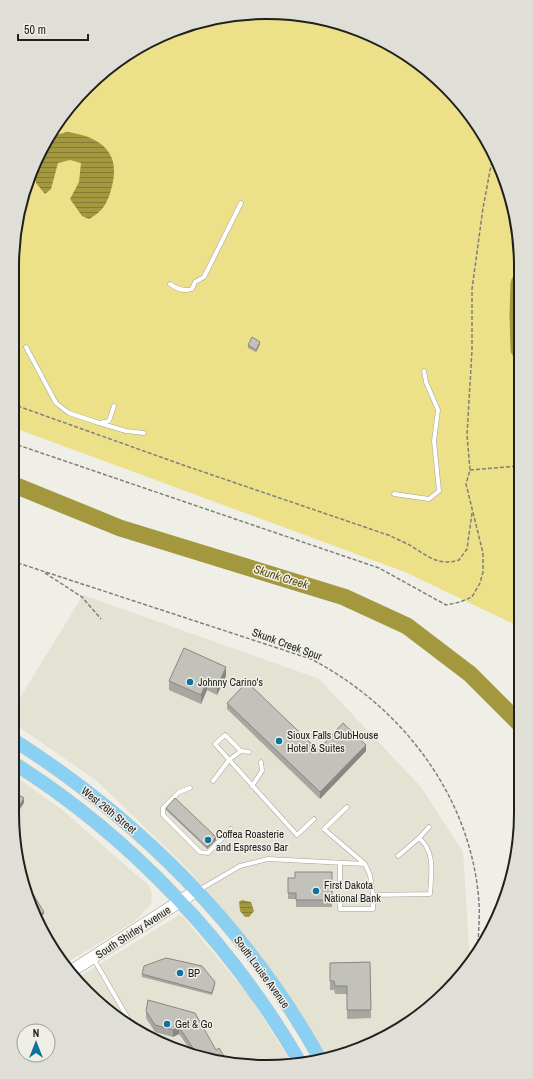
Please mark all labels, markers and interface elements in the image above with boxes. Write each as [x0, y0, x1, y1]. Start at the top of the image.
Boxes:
scale bar [18, 16, 88, 42]
text: 50 m [24, 22, 46, 38]
water label: Skunk Creek [252, 561, 311, 593]
street label: Skunk Creek Spur [250, 625, 324, 663]
place label: Johnny Carino's [198, 675, 263, 689]
marker: Johnny Carino's [185, 677, 195, 687]
place label: Sioux Falls ClubHouse Hotel & Suites [287, 728, 378, 755]
marker: Sioux Falls ClubHouse Hotel & Suites [274, 736, 284, 746]
street label: West 26th Street [79, 783, 140, 837]
place label: Coffea Roasterie and Espresso Bar [216, 827, 288, 854]
marker: Coffea Roasterie and Espresso Bar [203, 835, 213, 845]
place label: First Dakota National Bank [324, 878, 381, 905]
marker: First Dakota National Bank [311, 886, 321, 896]
street label: South Shirley Avenue [93, 903, 173, 961]
street label: South Louise Avenue [231, 933, 293, 1011]
place label: BP [188, 966, 200, 980]
marker: BP [175, 968, 185, 978]
place label: Get & Go [175, 1017, 213, 1031]
marker: Get & Go [162, 1019, 172, 1029]
north arrow [16, 1023, 56, 1063]
text: N [33, 1026, 39, 1040]

